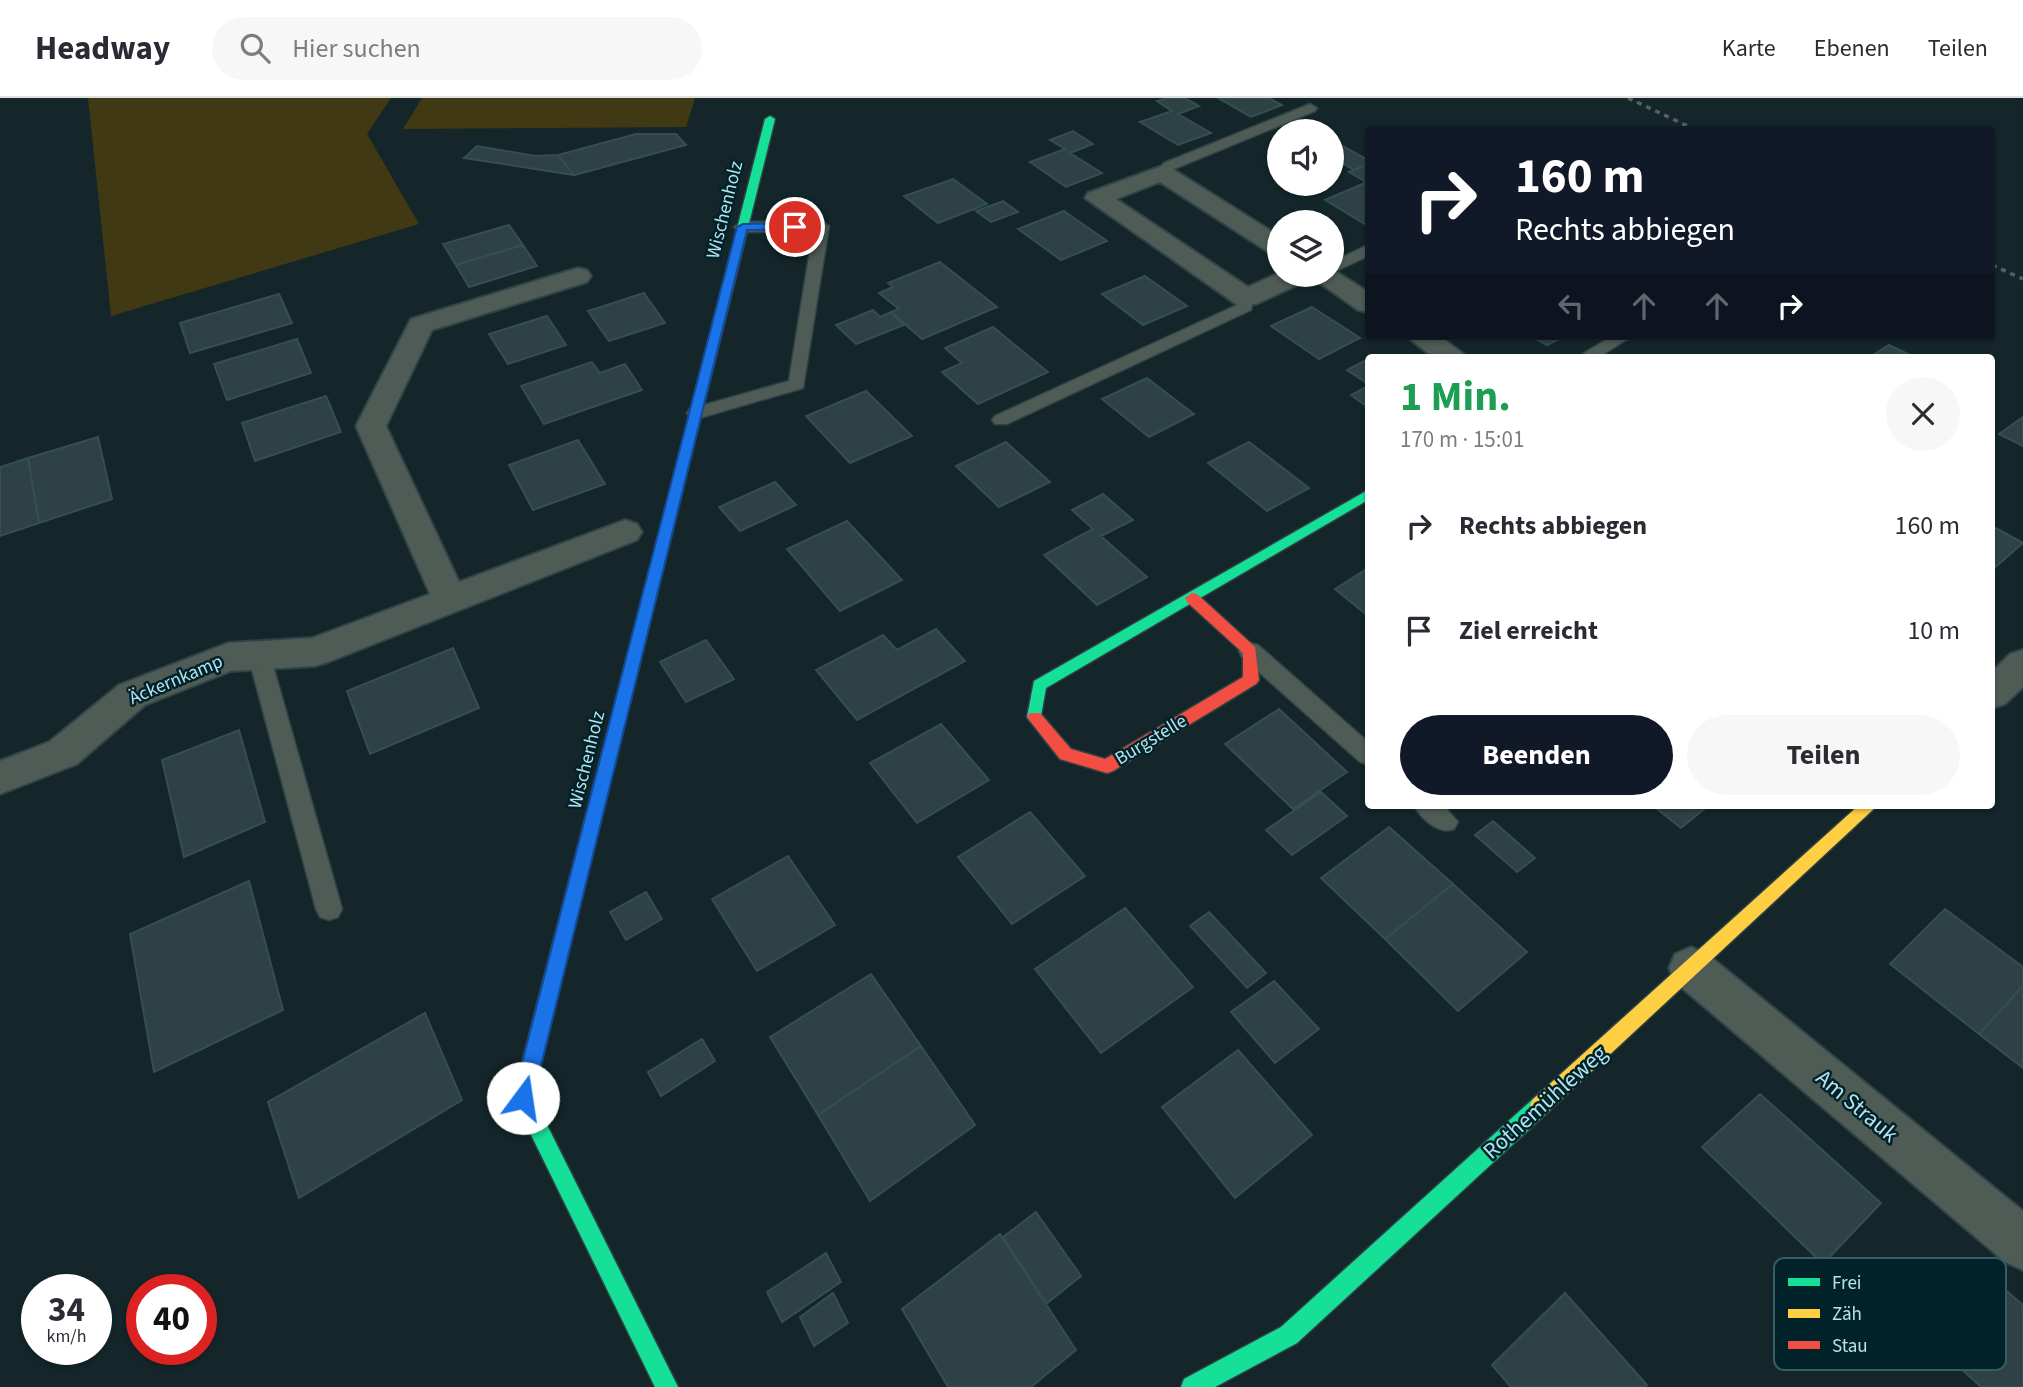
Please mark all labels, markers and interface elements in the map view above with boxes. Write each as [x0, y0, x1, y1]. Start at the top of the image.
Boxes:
search box [212, 17, 702, 80]
text: Headway [35, 25, 170, 72]
icon: search [236, 29, 274, 67]
text: Hier suchen [292, 30, 421, 67]
text: Karte [1722, 31, 1776, 66]
text: Ebenen [1814, 31, 1890, 66]
text: Teilen [1928, 31, 1988, 66]
map controls [1267, 119, 1344, 287]
button: sound [1267, 119, 1344, 196]
text: 160 m [1515, 142, 1644, 212]
icon: right [1400, 154, 1491, 245]
street label: Wischenholz [700, 158, 750, 262]
pin [765, 197, 825, 257]
text: Rechts abbiegen [1515, 207, 1735, 253]
icon: arrive [776, 208, 814, 246]
button: layers [1267, 210, 1344, 287]
icon: left [1552, 287, 1590, 325]
icon: ahead [1625, 287, 1663, 325]
icon: ahead [1698, 287, 1736, 325]
icon: right [1771, 287, 1809, 325]
text: 1 Min. [1400, 367, 1511, 427]
button: close [1886, 377, 1960, 451]
text: 170 m · 15:01 [1400, 423, 1524, 456]
icon: right [1400, 507, 1438, 545]
text: Rechts abbiegen [1459, 507, 1647, 544]
text: 160 m [1894, 507, 1960, 544]
icon: arrive [1400, 612, 1438, 650]
text: Ziel erreicht [1459, 612, 1598, 649]
text: 10 m [1907, 612, 1960, 649]
street label: Äckernkamp [125, 648, 227, 712]
street label: Wischenholz [562, 708, 612, 812]
street label: Burgstelle [1110, 708, 1192, 772]
button: Beenden [1400, 715, 1673, 795]
button: Teilen [1687, 715, 1960, 795]
street label: Rothemühleweg [1476, 1037, 1615, 1167]
position arrow [486, 1061, 560, 1135]
street label: Am Strauk [1809, 1062, 1906, 1151]
legend [1774, 1258, 2006, 1370]
text: Frei [1832, 1270, 1862, 1297]
speed limit sign: 40 [126, 1274, 217, 1365]
text: 34 [48, 1285, 85, 1335]
text: Zäh [1832, 1301, 1862, 1328]
text: km/h [47, 1324, 86, 1349]
text: Stau [1832, 1333, 1868, 1360]

